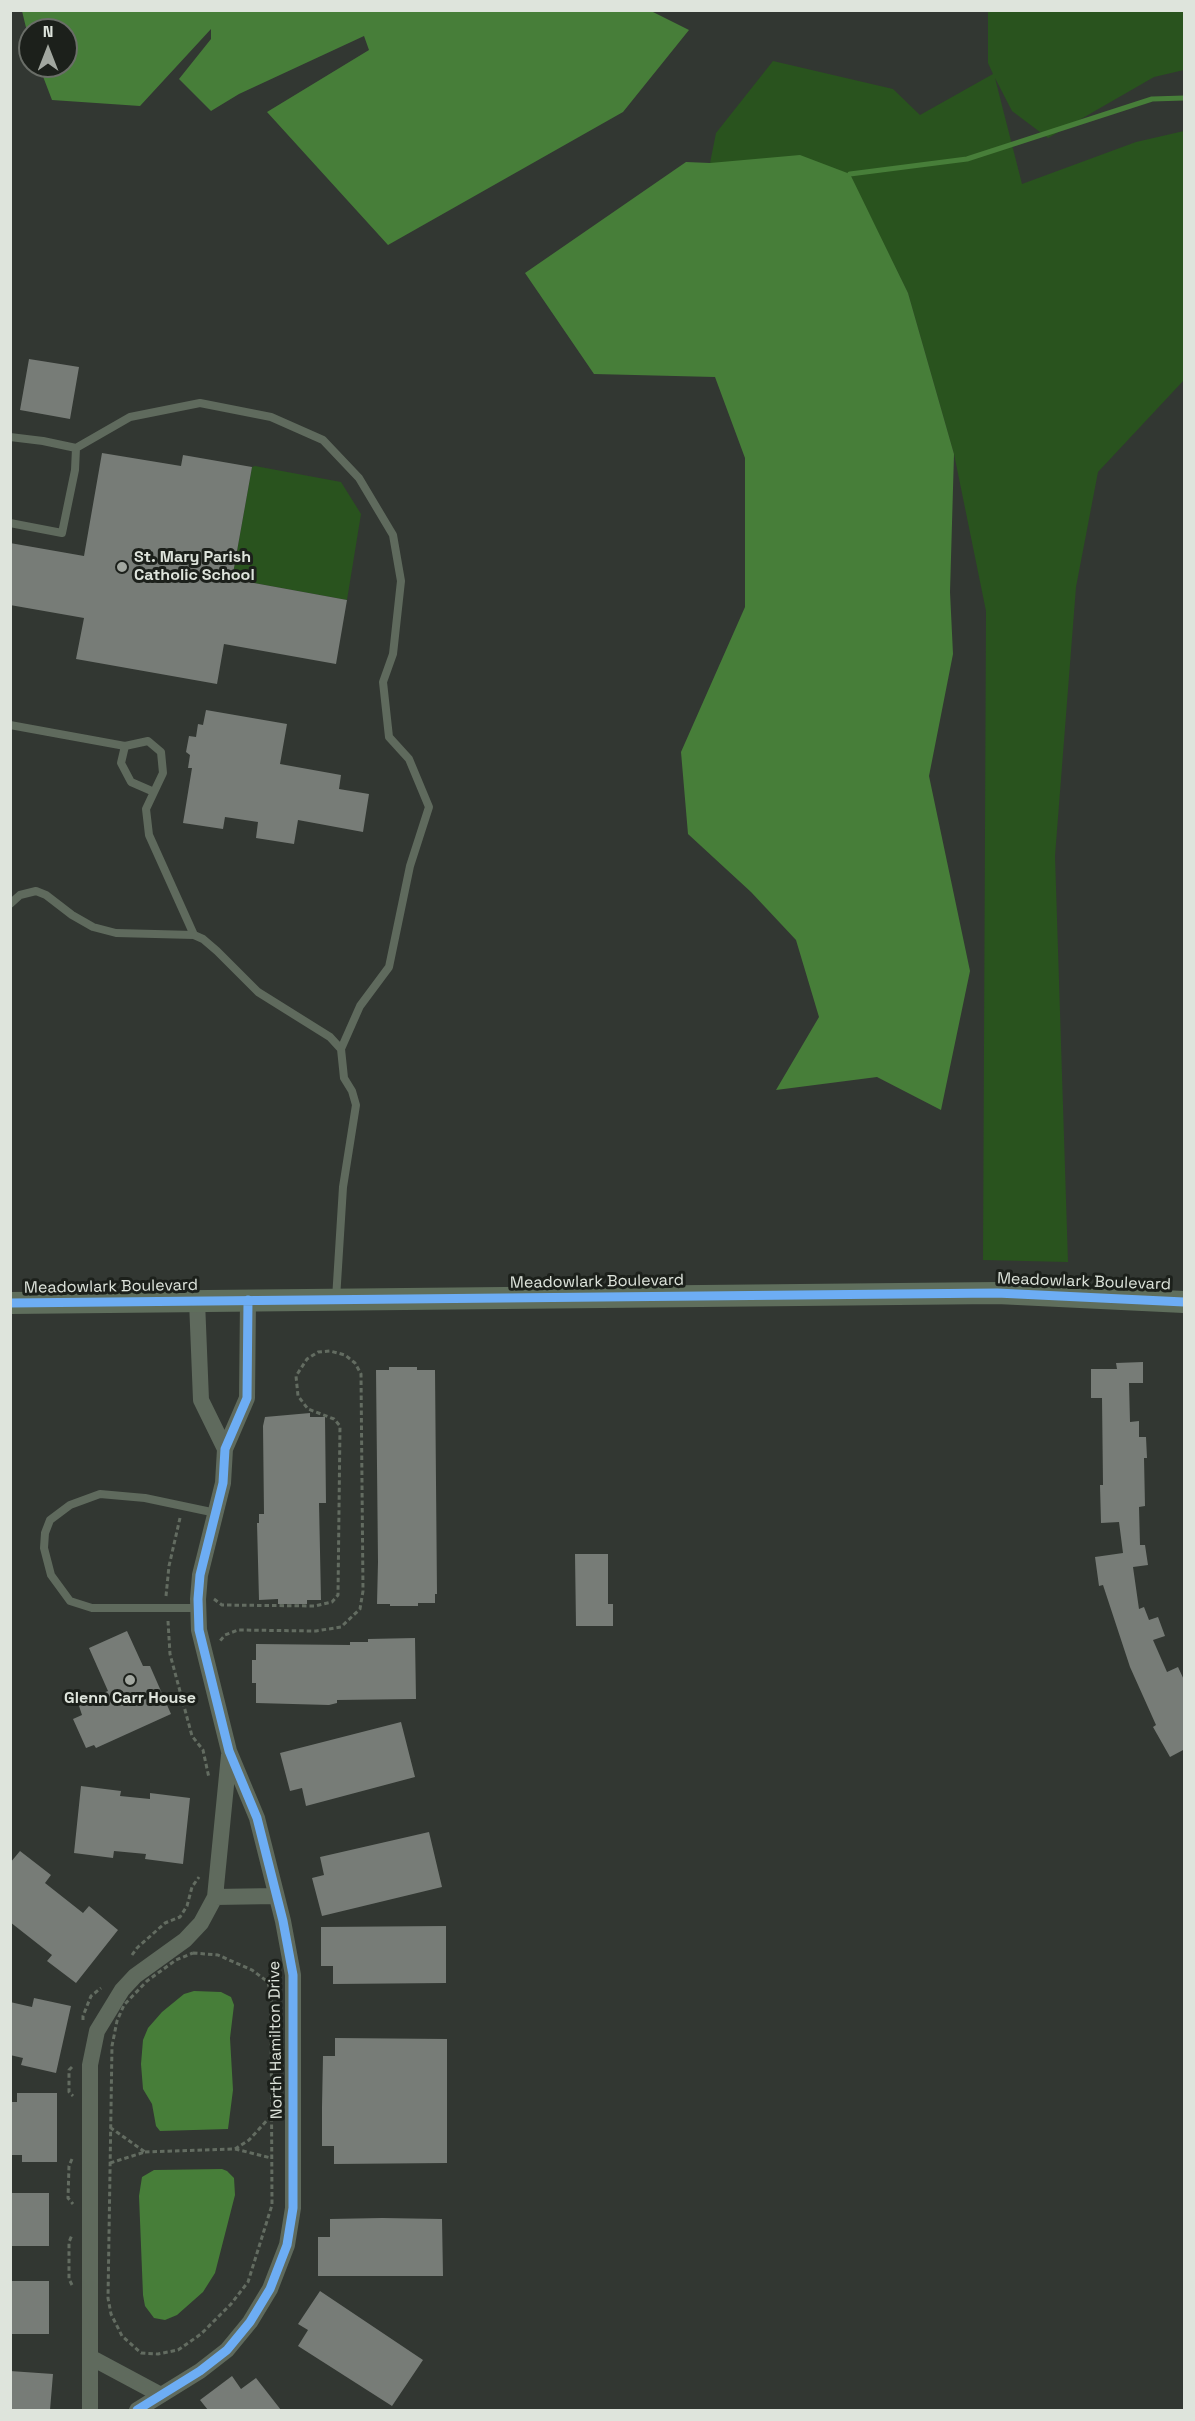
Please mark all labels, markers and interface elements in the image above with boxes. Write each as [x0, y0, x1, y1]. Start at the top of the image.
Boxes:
north arrow [18, 18, 78, 78]
text: N [43, 21, 53, 42]
place label: St. Mary Parish Catholic School [134, 548, 255, 586]
marker: St. Mary Parish Catholic School [115, 560, 129, 574]
street label: Meadowlark Boulevard [997, 1269, 1171, 1295]
street label: Meadowlark Boulevard [510, 1271, 684, 1293]
street label: Meadowlark Boulevard [24, 1276, 198, 1298]
marker: Glenn Carr House [123, 1673, 137, 1687]
place label: Glenn Carr House [64, 1689, 196, 1709]
street label: North Hamilton Drive [265, 1961, 287, 2119]

